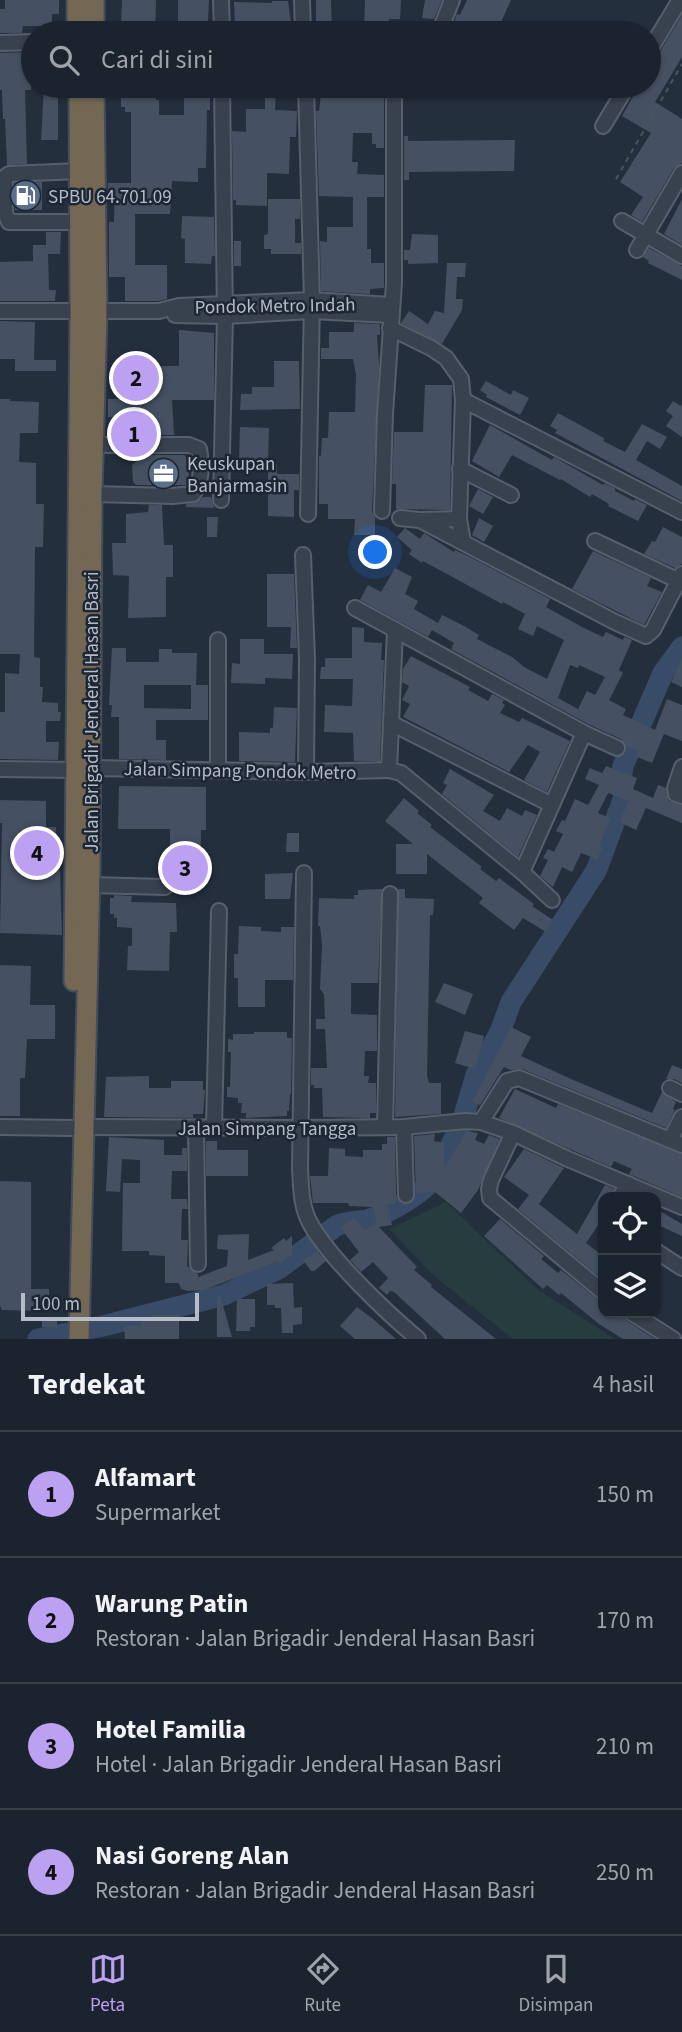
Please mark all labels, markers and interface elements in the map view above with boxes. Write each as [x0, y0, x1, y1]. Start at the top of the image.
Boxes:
search box [21, 21, 661, 98]
icon: search [45, 41, 83, 79]
text: Cari di sini [101, 41, 214, 78]
fuel station icon: SPBU 64.701.09 [8, 179, 42, 213]
place label: SPBU 64.701.09 [48, 184, 172, 211]
street label: Pondok Metro Indah [194, 292, 356, 321]
pin: 2 [113, 352, 159, 404]
pin: 1 [111, 408, 157, 460]
place label: Keuskupan Banjarmasin [187, 451, 287, 500]
office icon: Keuskupan Banjarmasin [147, 457, 181, 491]
your location [358, 535, 392, 569]
street label: Jalan Brigadir Jenderal Hasan Basri [79, 571, 106, 853]
street label: Jalan Simpang Pondok Metro [123, 756, 357, 787]
pin: 4 [14, 827, 60, 879]
pin: 3 [162, 842, 208, 894]
street label: Jalan Simpang Tangga [178, 1116, 356, 1143]
map controls [598, 1192, 661, 1318]
button: locate [598, 1192, 661, 1255]
button: layers [598, 1255, 661, 1318]
scale bar [21, 1290, 200, 1322]
text: 100 m [32, 1291, 80, 1318]
text: Terdekat [28, 1363, 145, 1406]
text: 4 hasil [593, 1368, 654, 1401]
text: Alfamart [95, 1459, 196, 1496]
text: 1 [45, 1478, 57, 1511]
text: 150 m [596, 1478, 654, 1511]
text: Supermarket [95, 1496, 221, 1529]
text: Warung Patin [95, 1585, 248, 1622]
text: 2 [45, 1604, 57, 1637]
text: 170 m [596, 1604, 654, 1637]
text: Restoran · Jalan Brigadir Jenderal Hasan Basri [95, 1622, 535, 1655]
text: Hotel Familia [95, 1711, 246, 1748]
text: 3 [45, 1730, 57, 1763]
text: 210 m [596, 1730, 654, 1763]
text: Hotel · Jalan Brigadir Jenderal Hasan Basri [95, 1748, 502, 1781]
text: Nasi Goreng Alan [95, 1837, 289, 1874]
text: 4 [45, 1856, 57, 1889]
text: 250 m [596, 1856, 654, 1889]
text: Restoran · Jalan Brigadir Jenderal Hasan Basri [95, 1874, 535, 1907]
tab: Peta [89, 1950, 127, 2019]
tab: Rute [304, 1950, 342, 2019]
tab: Disimpan [519, 1950, 594, 2019]

